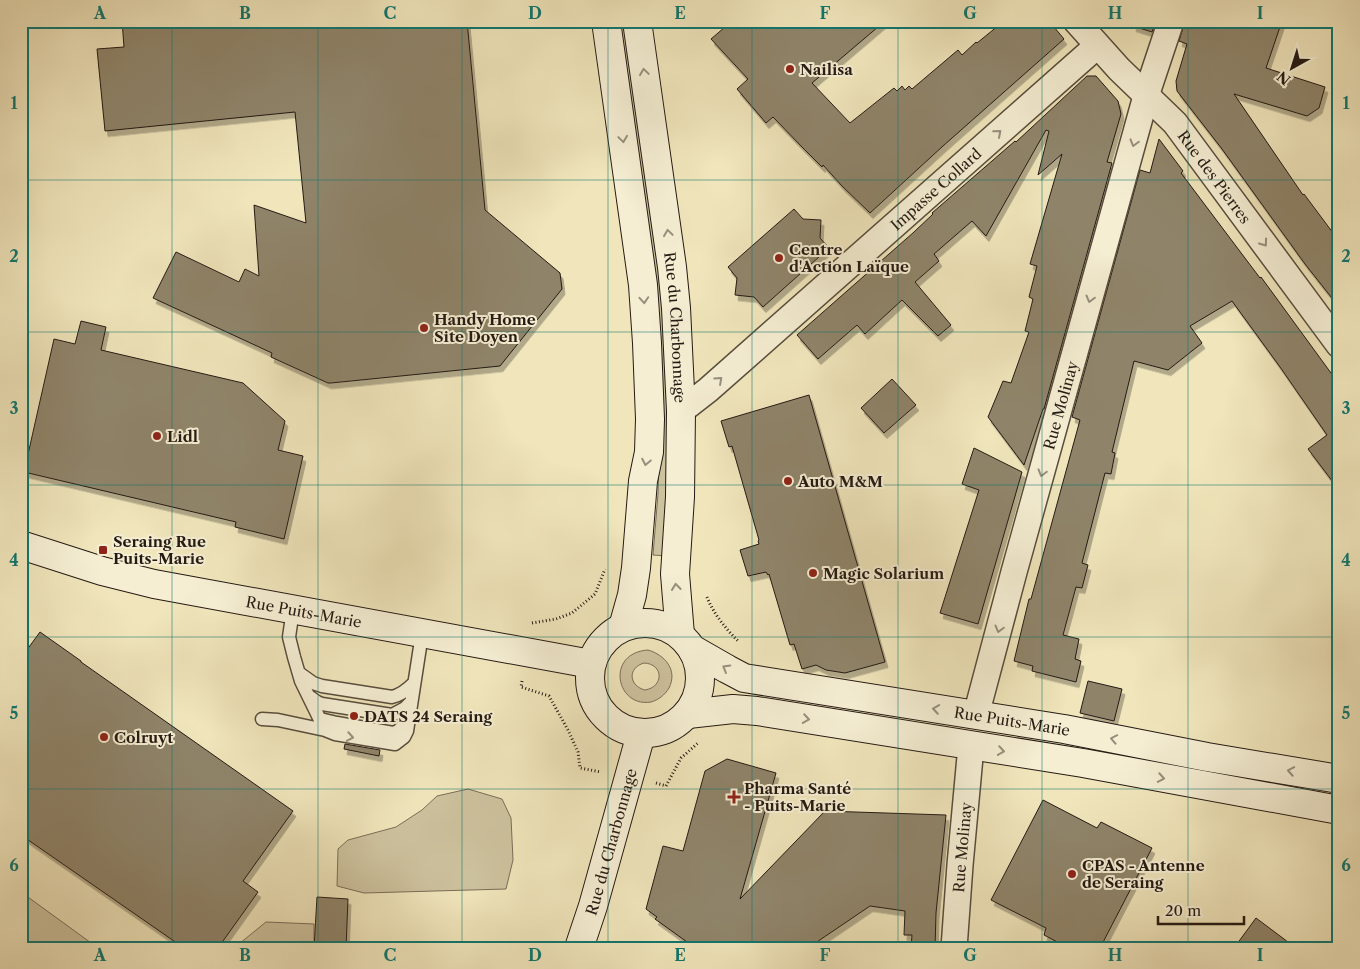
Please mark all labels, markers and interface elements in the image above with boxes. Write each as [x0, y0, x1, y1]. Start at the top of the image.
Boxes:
text: A [93, 3, 107, 23]
text: B [239, 3, 251, 23]
text: C [384, 3, 396, 23]
text: D [528, 3, 542, 23]
text: E [674, 3, 686, 23]
text: F [820, 3, 831, 23]
text: G [963, 3, 977, 23]
text: H [1108, 3, 1122, 23]
text: I [1257, 3, 1264, 23]
north arrow [1268, 42, 1318, 92]
place label: Nailisa [800, 60, 853, 79]
marker: Nailisa [784, 63, 796, 75]
text: N [1273, 67, 1294, 89]
one-way arrow [640, 68, 650, 76]
text: 1 [10, 93, 18, 113]
text: 1 [1342, 93, 1350, 113]
street label: Rue des Pierres [1174, 126, 1255, 227]
one-way arrow [992, 130, 1001, 139]
one-way arrow [617, 135, 628, 143]
one-way arrow [1129, 138, 1139, 146]
street label: Impasse Collard [886, 143, 985, 234]
one-way arrow [663, 229, 673, 237]
one-way arrow [1258, 237, 1267, 247]
place label: Centre d'Action Laïque [789, 240, 909, 276]
text: 2 [9, 246, 19, 266]
text: 2 [1341, 246, 1351, 266]
street label: Rue du Charbonnage [660, 251, 690, 403]
marker: Centre d'Action Laïque [773, 252, 785, 264]
one-way arrow [1086, 295, 1096, 303]
one-way arrow [638, 296, 649, 304]
place label: Handy Home Site Doyen [434, 310, 536, 346]
marker: Handy Home Site Doyen [418, 322, 430, 334]
street label: Rue Molinay [1039, 358, 1082, 452]
one-way arrow [713, 377, 722, 386]
text: 3 [9, 398, 19, 418]
text: 3 [1341, 398, 1351, 418]
place label: Lidl [167, 427, 198, 446]
marker: Lidl [151, 430, 163, 442]
one-way arrow [642, 458, 652, 466]
one-way arrow [1037, 468, 1048, 477]
place label: Auto M&M [797, 472, 883, 491]
marker: Auto M&M [782, 475, 794, 487]
place label: Seraing Rue Puits-Marie [113, 532, 206, 568]
marker: Seraing Rue Puits-Marie [97, 544, 109, 556]
text: 4 [9, 550, 19, 570]
text: 4 [1341, 550, 1351, 570]
place label: Magic Solarium [823, 564, 944, 583]
marker: Magic Solarium [807, 567, 819, 579]
one-way arrow [671, 583, 682, 591]
street label: Rue Puits-Marie [244, 592, 363, 631]
one-way arrow [994, 625, 1004, 633]
one-way arrow [722, 665, 731, 675]
street label: Rue Puits-Marie [953, 702, 1072, 739]
text: 5 [10, 703, 19, 723]
text: 5 [1342, 703, 1351, 723]
one-way arrow [932, 704, 940, 715]
place label: DATS 24 Seraing [364, 707, 493, 726]
marker: DATS 24 Seraing [348, 710, 360, 722]
one-way arrow [801, 714, 810, 724]
place label: Colruyt [114, 728, 173, 747]
marker: Colruyt [98, 731, 110, 743]
one-way arrow [346, 731, 355, 741]
one-way arrow [1109, 734, 1118, 744]
one-way arrow [996, 745, 1005, 755]
street label: Rue du Charbonnage [581, 766, 640, 918]
one-way arrow [1286, 766, 1295, 776]
one-way arrow [1156, 773, 1165, 783]
place label: Pharma Santé - Puits-Marie [744, 779, 851, 815]
marker: Pharma Santé - Puits-Marie [728, 791, 740, 803]
street label: Rue Molinay [949, 800, 975, 893]
text: 6 [9, 855, 19, 875]
text: 6 [1341, 855, 1351, 875]
place label: CPAS - Antenne de Seraing [1082, 856, 1205, 892]
marker: CPAS - Antenne de Seraing [1066, 868, 1078, 880]
scale bar [1158, 894, 1244, 926]
text: 20 m [1165, 901, 1201, 920]
text: A [93, 945, 107, 965]
text: B [239, 945, 251, 965]
text: C [384, 945, 396, 965]
text: D [528, 945, 542, 965]
text: E [674, 945, 686, 965]
text: F [820, 945, 831, 965]
text: G [963, 945, 977, 965]
text: H [1108, 945, 1122, 965]
text: I [1257, 945, 1264, 965]

